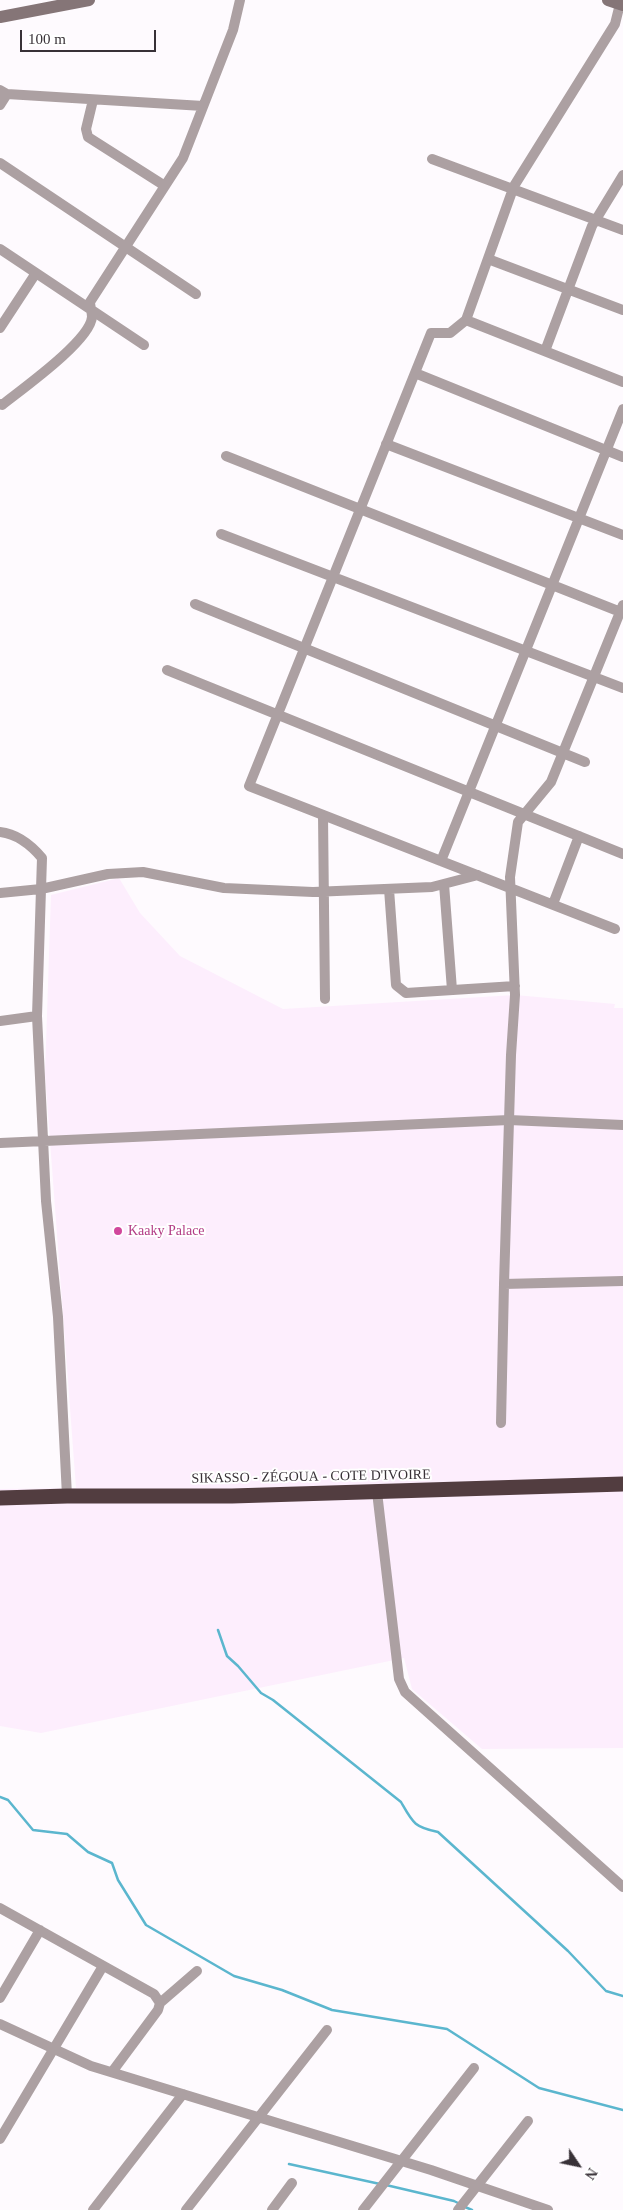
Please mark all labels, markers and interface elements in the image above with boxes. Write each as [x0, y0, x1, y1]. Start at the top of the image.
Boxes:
scale bar [22, 20, 159, 52]
text: 100 m [28, 31, 66, 47]
place label: Kaaky Palace [128, 1223, 205, 1239]
marker: Kaaky Palace [112, 1225, 124, 1237]
street label: SIKASSO - ZÉGOUA - COTE D'IVOIRE [191, 1467, 431, 1487]
north arrow [553, 2140, 603, 2190]
text: N [582, 2165, 600, 2182]

